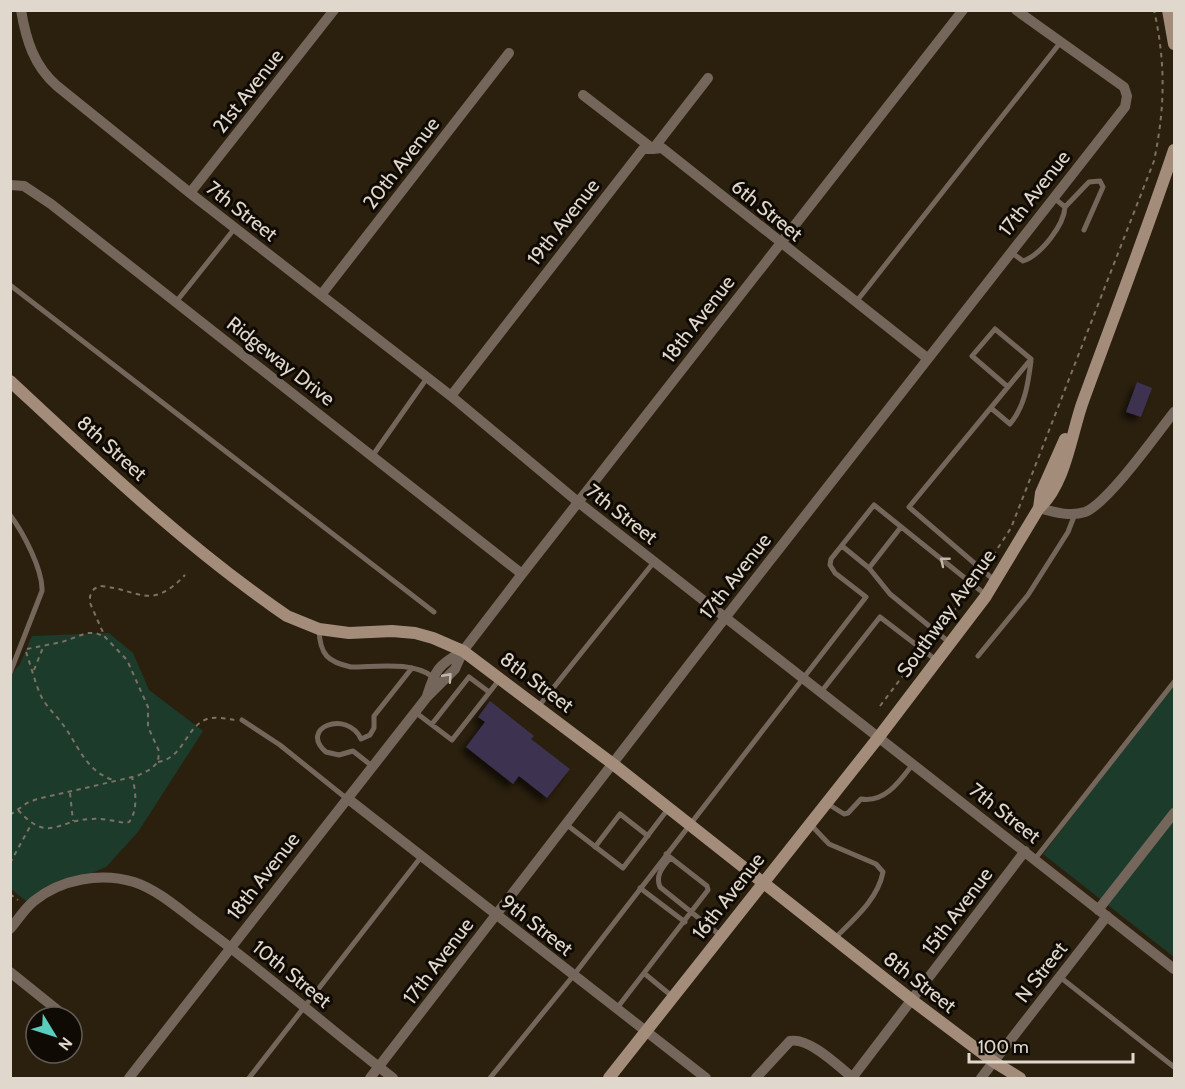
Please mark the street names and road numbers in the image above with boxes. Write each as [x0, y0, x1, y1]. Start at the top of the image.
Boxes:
street label: 21st Avenue [208, 44, 288, 138]
street label: 20th Avenue [358, 112, 444, 214]
street label: 17th Avenue [993, 145, 1075, 241]
street label: 19th Avenue [522, 174, 604, 270]
street label: 6th Street [726, 174, 808, 246]
street label: 7th Street [202, 176, 283, 246]
street label: 18th Avenue [656, 271, 740, 367]
street label: Ridgeway Drive [222, 311, 340, 411]
street label: 8th Street [72, 410, 152, 486]
street label: 7th Street [582, 479, 663, 549]
street label: 17th Avenue [694, 528, 776, 624]
street label: Southway Avenue [892, 544, 1000, 682]
street label: 8th Street [496, 647, 579, 717]
street label: 7th Street [965, 778, 1046, 848]
street label: 18th Avenue [221, 828, 305, 924]
street label: 16th Avenue [687, 848, 769, 944]
street label: 15th Avenue [916, 863, 998, 959]
street label: 9th Street [496, 889, 578, 961]
street label: 17th Avenue [398, 913, 478, 1009]
street label: 10th Street [248, 935, 336, 1013]
street label: N Street [1010, 937, 1072, 1007]
street label: 8th Street [879, 946, 961, 1018]

